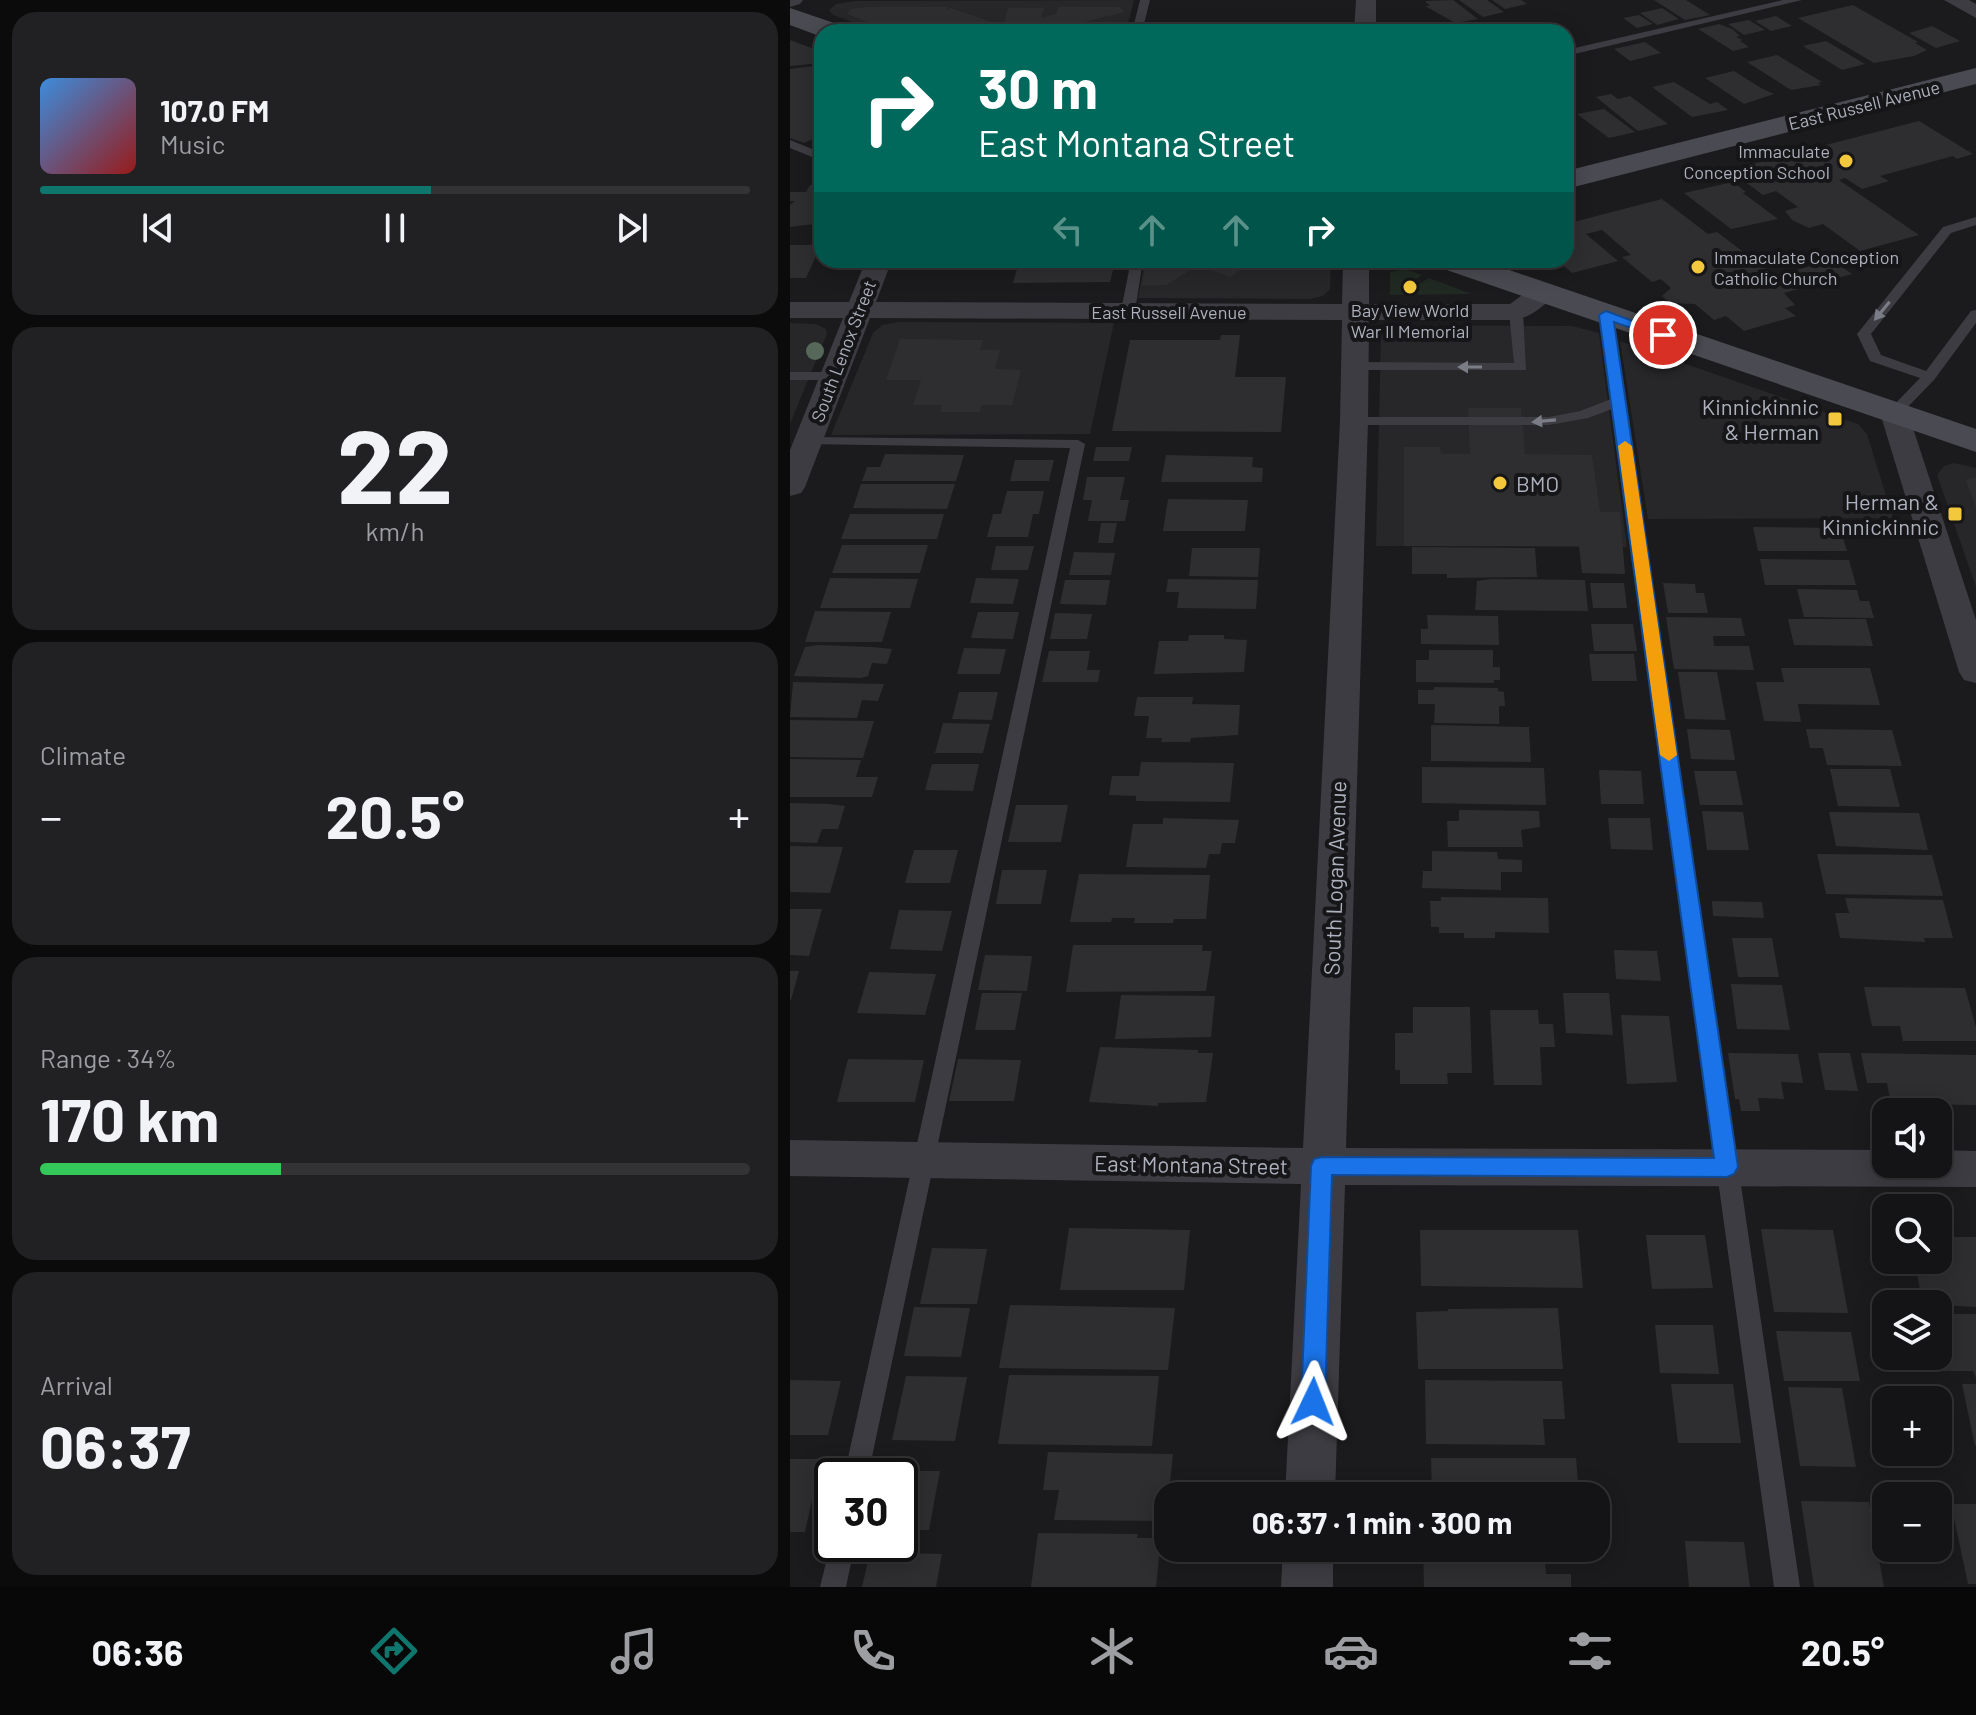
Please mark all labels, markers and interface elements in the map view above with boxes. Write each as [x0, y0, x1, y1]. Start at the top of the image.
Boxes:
text: 30 m [978, 53, 1098, 120]
icon: right [846, 56, 950, 160]
street label: East Russell Avenue [1786, 76, 1942, 134]
text: 107.0 FM [160, 92, 269, 128]
text: East Montana Street [978, 121, 1295, 164]
text: Music [160, 128, 225, 159]
place label: Immaculate Conception School [1683, 140, 1830, 183]
marker: Immaculate Conception School [1837, 152, 1855, 170]
icon: previous [136, 206, 180, 250]
icon: pause [373, 206, 417, 250]
icon: next [610, 206, 654, 250]
icon: left [1046, 208, 1090, 252]
icon: ahead [1130, 208, 1174, 252]
icon: ahead [1214, 208, 1258, 252]
icon: right [1298, 208, 1342, 252]
place label: Immaculate Conception Catholic Church [1714, 246, 1899, 289]
marker: Immaculate Conception Catholic Church [1689, 258, 1707, 276]
street label: South Lenox Street [806, 277, 880, 425]
marker: Bay View World War II Memorial [1401, 278, 1419, 296]
place label: Bay View World War II Memorial [1351, 299, 1469, 342]
street label: East Russell Avenue [1091, 301, 1247, 323]
pin [1629, 301, 1697, 369]
one-way arrow [1874, 301, 1891, 321]
icon: arrive [1641, 313, 1685, 357]
one-way arrow [1457, 361, 1482, 373]
place label: Kinnickinnic & Herman [1702, 393, 1819, 444]
text: 22 [337, 400, 453, 525]
marker: Kinnickinnic & Herman [1826, 410, 1844, 428]
one-way arrow [1531, 415, 1556, 428]
place label: BMO [1516, 470, 1559, 496]
marker: BMO [1491, 474, 1509, 492]
place label: Herman & Kinnickinnic [1822, 488, 1939, 539]
marker: Herman & Kinnickinnic [1946, 505, 1964, 523]
text: km/h [366, 515, 424, 546]
text: Climate [40, 739, 126, 770]
text: 20.5° [326, 779, 464, 851]
street label: South Logan Avenue [1318, 780, 1350, 976]
text: − [40, 789, 62, 842]
text: + [728, 789, 750, 842]
text: Range · 34% [40, 1042, 177, 1073]
text: 170 km [40, 1082, 219, 1154]
map controls [1872, 1098, 1952, 1562]
button: sound [1872, 1098, 1952, 1178]
street label: East Montana Street [1094, 1149, 1288, 1179]
button: search [1872, 1194, 1952, 1274]
button: layers [1872, 1290, 1952, 1370]
position arrow [1271, 1360, 1355, 1444]
text: Arrival [40, 1369, 113, 1400]
button: + [1872, 1386, 1952, 1466]
text: 06:37 [40, 1409, 190, 1481]
speed limit sign: 30 [814, 1458, 918, 1562]
button: − [1872, 1482, 1952, 1562]
text: 06:37 · 1 min · 300 m [1252, 1504, 1512, 1540]
icon: directions [366, 1623, 422, 1679]
icon: music [606, 1623, 662, 1679]
icon: phone [845, 1623, 901, 1679]
icon: climate [1084, 1623, 1140, 1679]
icon: car [1323, 1623, 1379, 1679]
icon: filters [1562, 1623, 1618, 1679]
text: 06:36 [92, 1630, 183, 1673]
text: 20.5° [1801, 1630, 1884, 1673]

